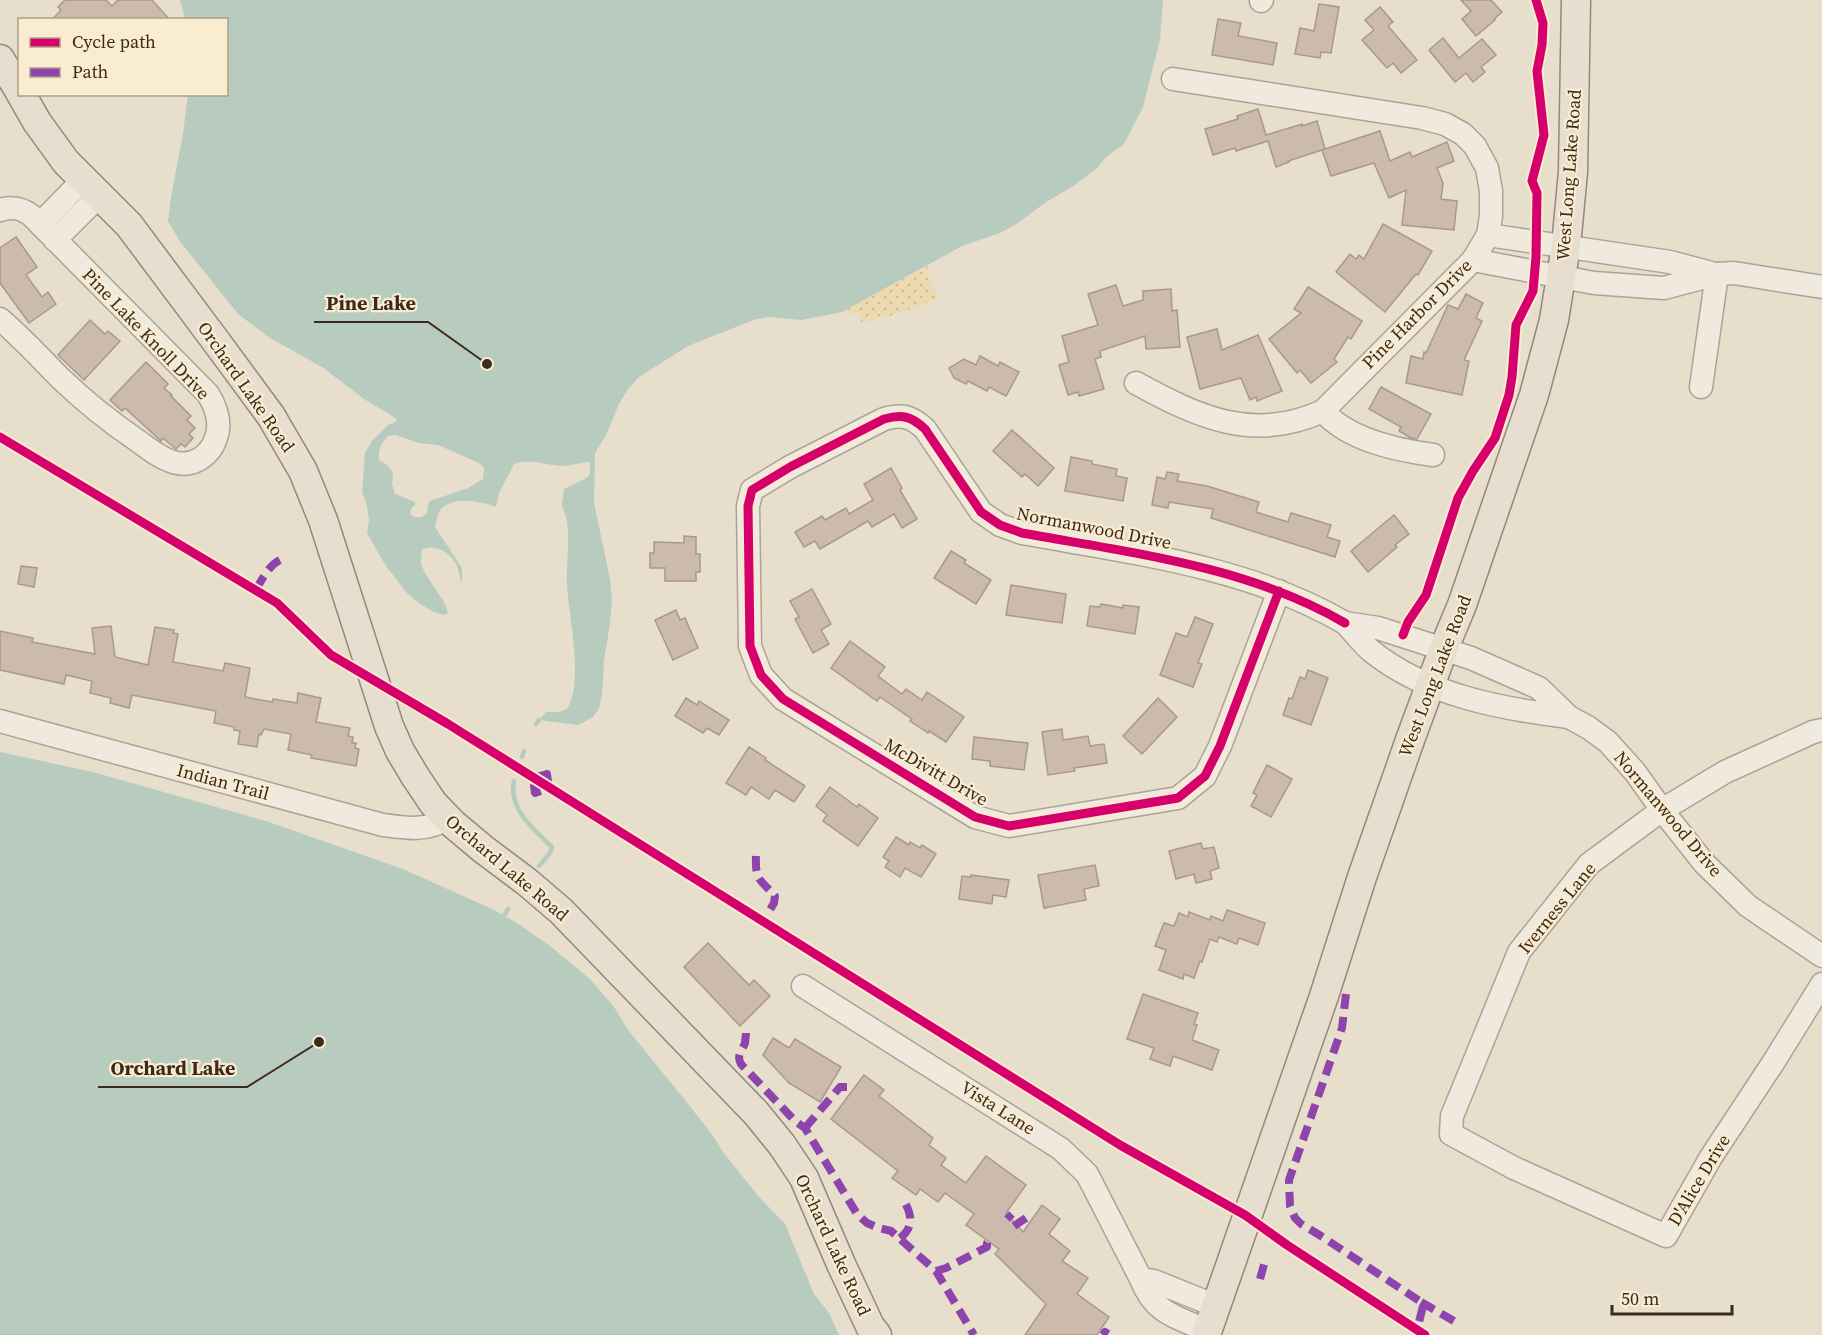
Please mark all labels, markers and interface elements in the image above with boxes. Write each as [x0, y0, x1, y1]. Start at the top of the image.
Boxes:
legend [18, 18, 228, 96]
text: Cycle path [72, 29, 156, 54]
text: Path [72, 59, 109, 84]
street label: West Long Lake Road [1550, 88, 1587, 261]
street label: Pine Harbor Drive [1356, 253, 1477, 374]
street label: Pine Lake Knoll Drive [77, 262, 216, 405]
callout: Pine Lake [314, 284, 428, 322]
text: Pine Lake [326, 289, 416, 317]
street label: Orchard Lake Road [192, 316, 301, 457]
street label: Normanwood Drive [1015, 500, 1174, 555]
street label: West Long Lake Road [1392, 591, 1477, 760]
street label: McDivitt Drive [880, 732, 993, 811]
street label: Normanwood Drive [1608, 745, 1728, 882]
street label: Indian Trail [174, 757, 272, 806]
street label: Orchard Lake Road [440, 809, 574, 927]
street label: Iverness Lane [1512, 857, 1601, 959]
callout: Orchard Lake [98, 1049, 247, 1087]
text: Orchard Lake [111, 1054, 235, 1082]
street label: Vista Lane [956, 1075, 1040, 1140]
street label: D'Alice Drive [1661, 1129, 1736, 1230]
street label: Orchard Lake Road [790, 1170, 877, 1320]
scale bar [1612, 1278, 1732, 1316]
text: 50 m [1621, 1286, 1659, 1311]

